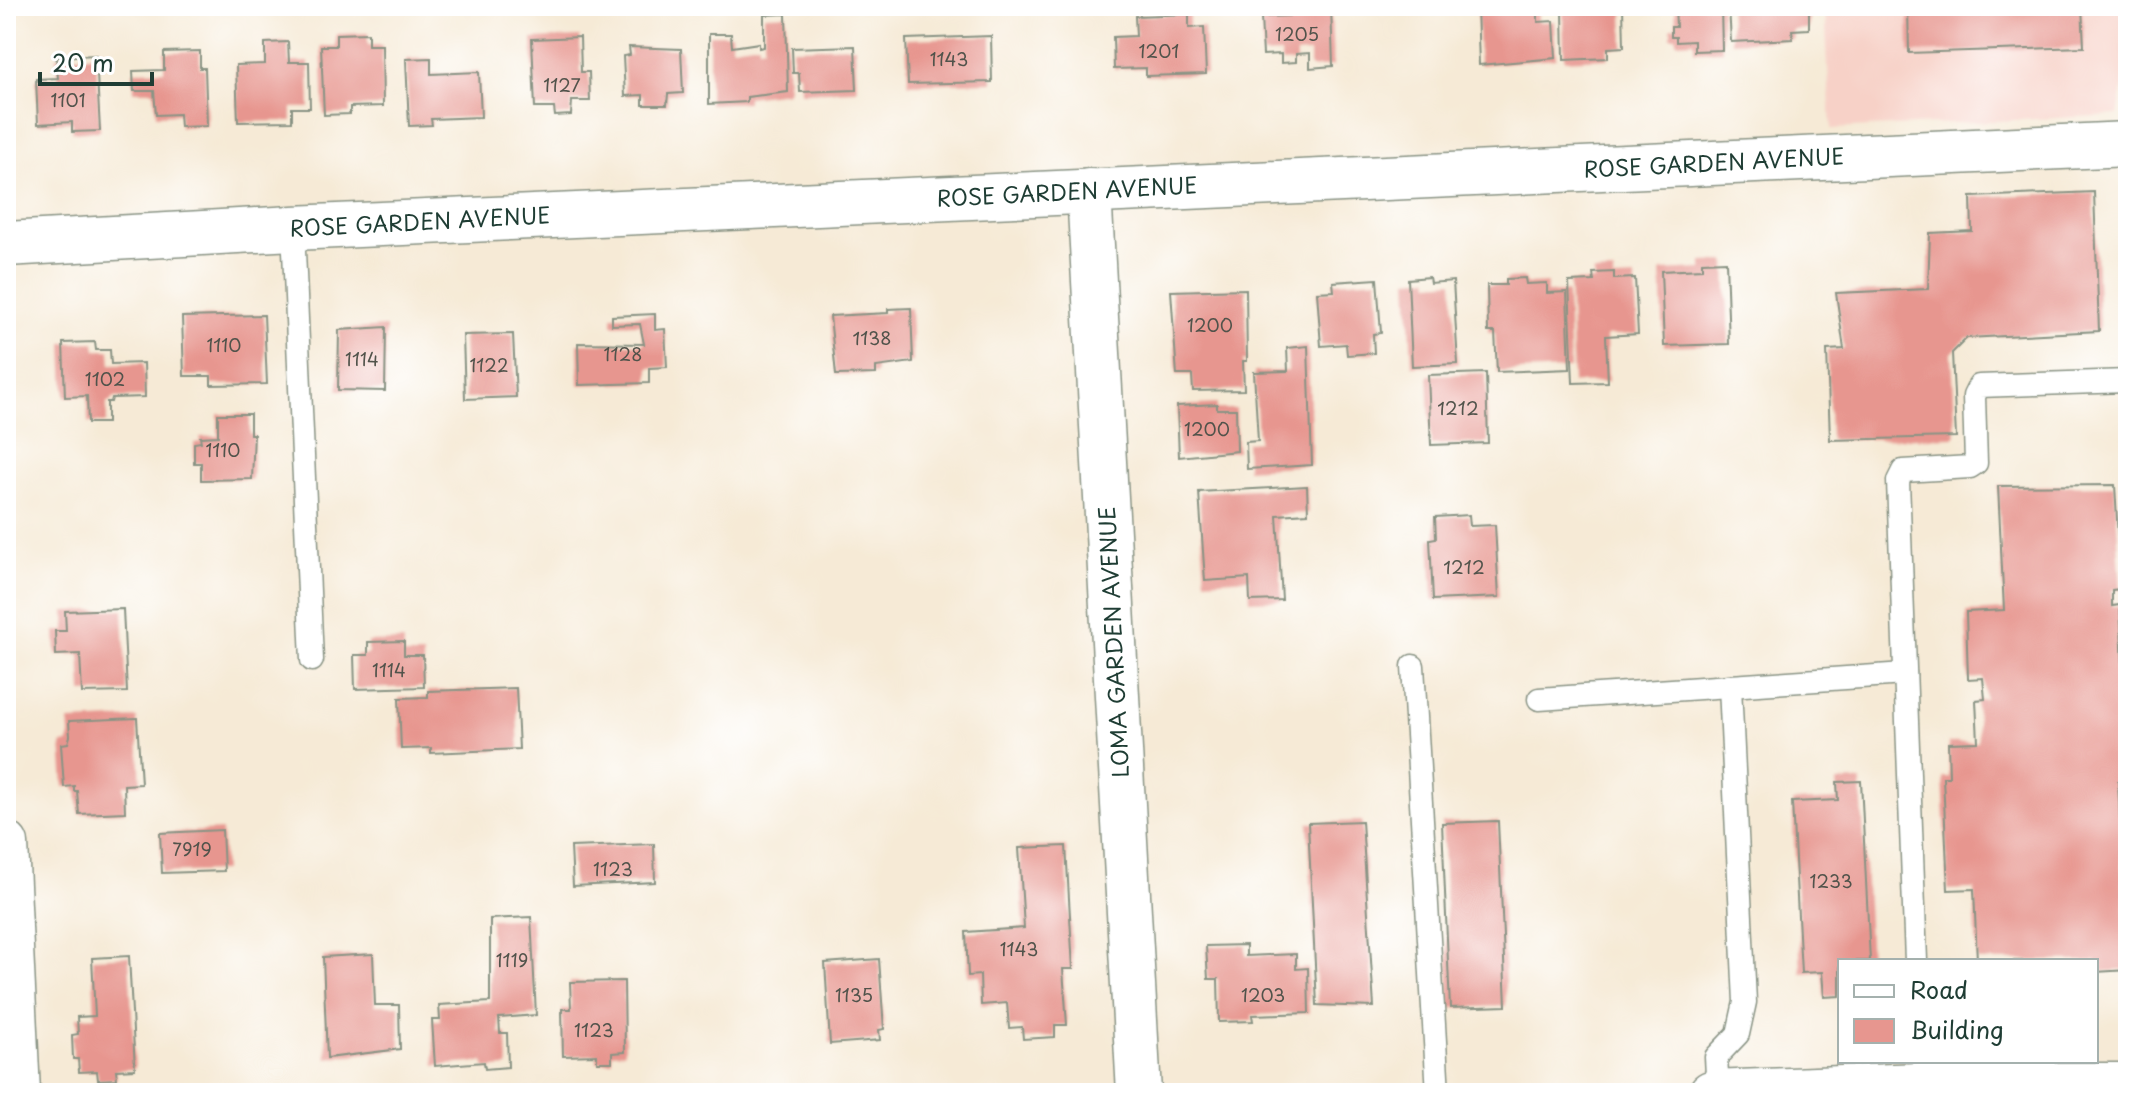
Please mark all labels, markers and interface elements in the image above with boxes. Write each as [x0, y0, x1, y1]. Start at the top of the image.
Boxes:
house number: 1205 [1275, 20, 1319, 47]
scale bar [40, 36, 152, 86]
house number: 1201 [1139, 37, 1179, 64]
text: 20 m [52, 44, 114, 80]
house number: 1143 [930, 45, 968, 72]
house number: 1127 [543, 71, 581, 98]
house number: 1101 [50, 86, 86, 113]
street label: ROSE GARDEN AVENUE [1583, 138, 1845, 185]
street label: ROSE GARDEN AVENUE [936, 167, 1198, 214]
street label: ROSE GARDEN AVENUE [289, 197, 551, 244]
house number: 1200 [1187, 311, 1233, 338]
house number: 1138 [852, 324, 892, 351]
house number: 1110 [206, 331, 242, 358]
house number: 1128 [604, 340, 642, 367]
house number: 1114 [345, 345, 379, 372]
house number: 1122 [469, 351, 509, 378]
house number: 1102 [85, 365, 125, 392]
house number: 1212 [1437, 394, 1479, 421]
house number: 1200 [1184, 415, 1230, 442]
house number: 1110 [205, 436, 241, 463]
street label: LOMA GARDEN AVENUE [1089, 505, 1136, 779]
house number: 1212 [1443, 553, 1485, 580]
house number: 1114 [372, 656, 406, 683]
house number: 7919 [172, 835, 212, 862]
house number: 1123 [593, 855, 633, 882]
house number: 1233 [1809, 867, 1853, 894]
house number: 1143 [1000, 935, 1038, 962]
house number: 1119 [496, 946, 528, 973]
legend [1838, 959, 2098, 1063]
text: Road [1910, 971, 1968, 1007]
house number: 1135 [835, 981, 873, 1008]
house number: 1203 [1241, 981, 1285, 1008]
text: Building [1910, 1011, 2004, 1047]
house number: 1123 [574, 1016, 614, 1043]

